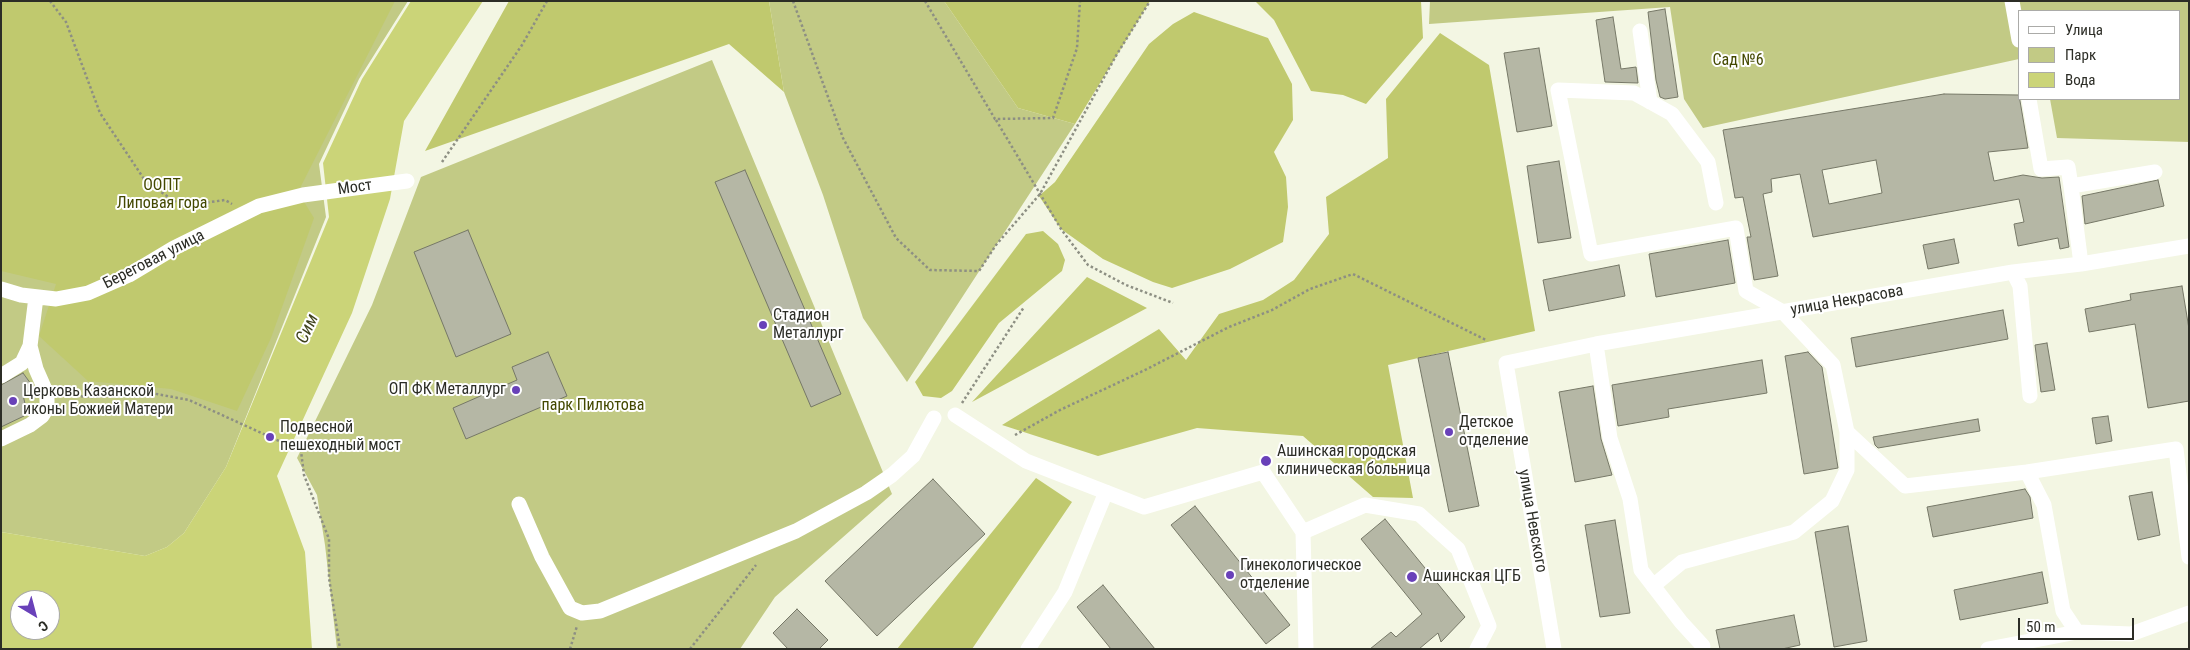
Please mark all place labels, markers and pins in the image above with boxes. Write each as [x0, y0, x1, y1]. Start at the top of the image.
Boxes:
place label: Стадион Металлург [773, 306, 844, 344]
marker: Стадион Металлург [757, 319, 769, 331]
place label: ОП ФК Металлург [389, 380, 506, 400]
place label: Церковь Казанской иконы Божией Матери [23, 382, 173, 420]
marker: ОП ФК Металлург [510, 384, 522, 396]
marker: Церковь Казанской иконы Божией Матери [7, 395, 19, 407]
place label: Детское отделение [1459, 413, 1529, 451]
place label: Подвесной пешеходный мост [280, 418, 401, 456]
marker: Детское отделение [1443, 426, 1455, 438]
marker: Подвесной пешеходный мост [264, 431, 276, 443]
place label: Ашинская городская клиническая больница [1277, 442, 1430, 480]
marker: Ашинская городская клиническая больница [1259, 454, 1273, 468]
place label: Гинекологическое отделение [1240, 556, 1361, 594]
place label: Ашинская ЦГБ [1423, 567, 1521, 587]
marker: Гинекологическое отделение [1224, 569, 1236, 581]
marker: Ашинская ЦГБ [1405, 570, 1419, 584]

